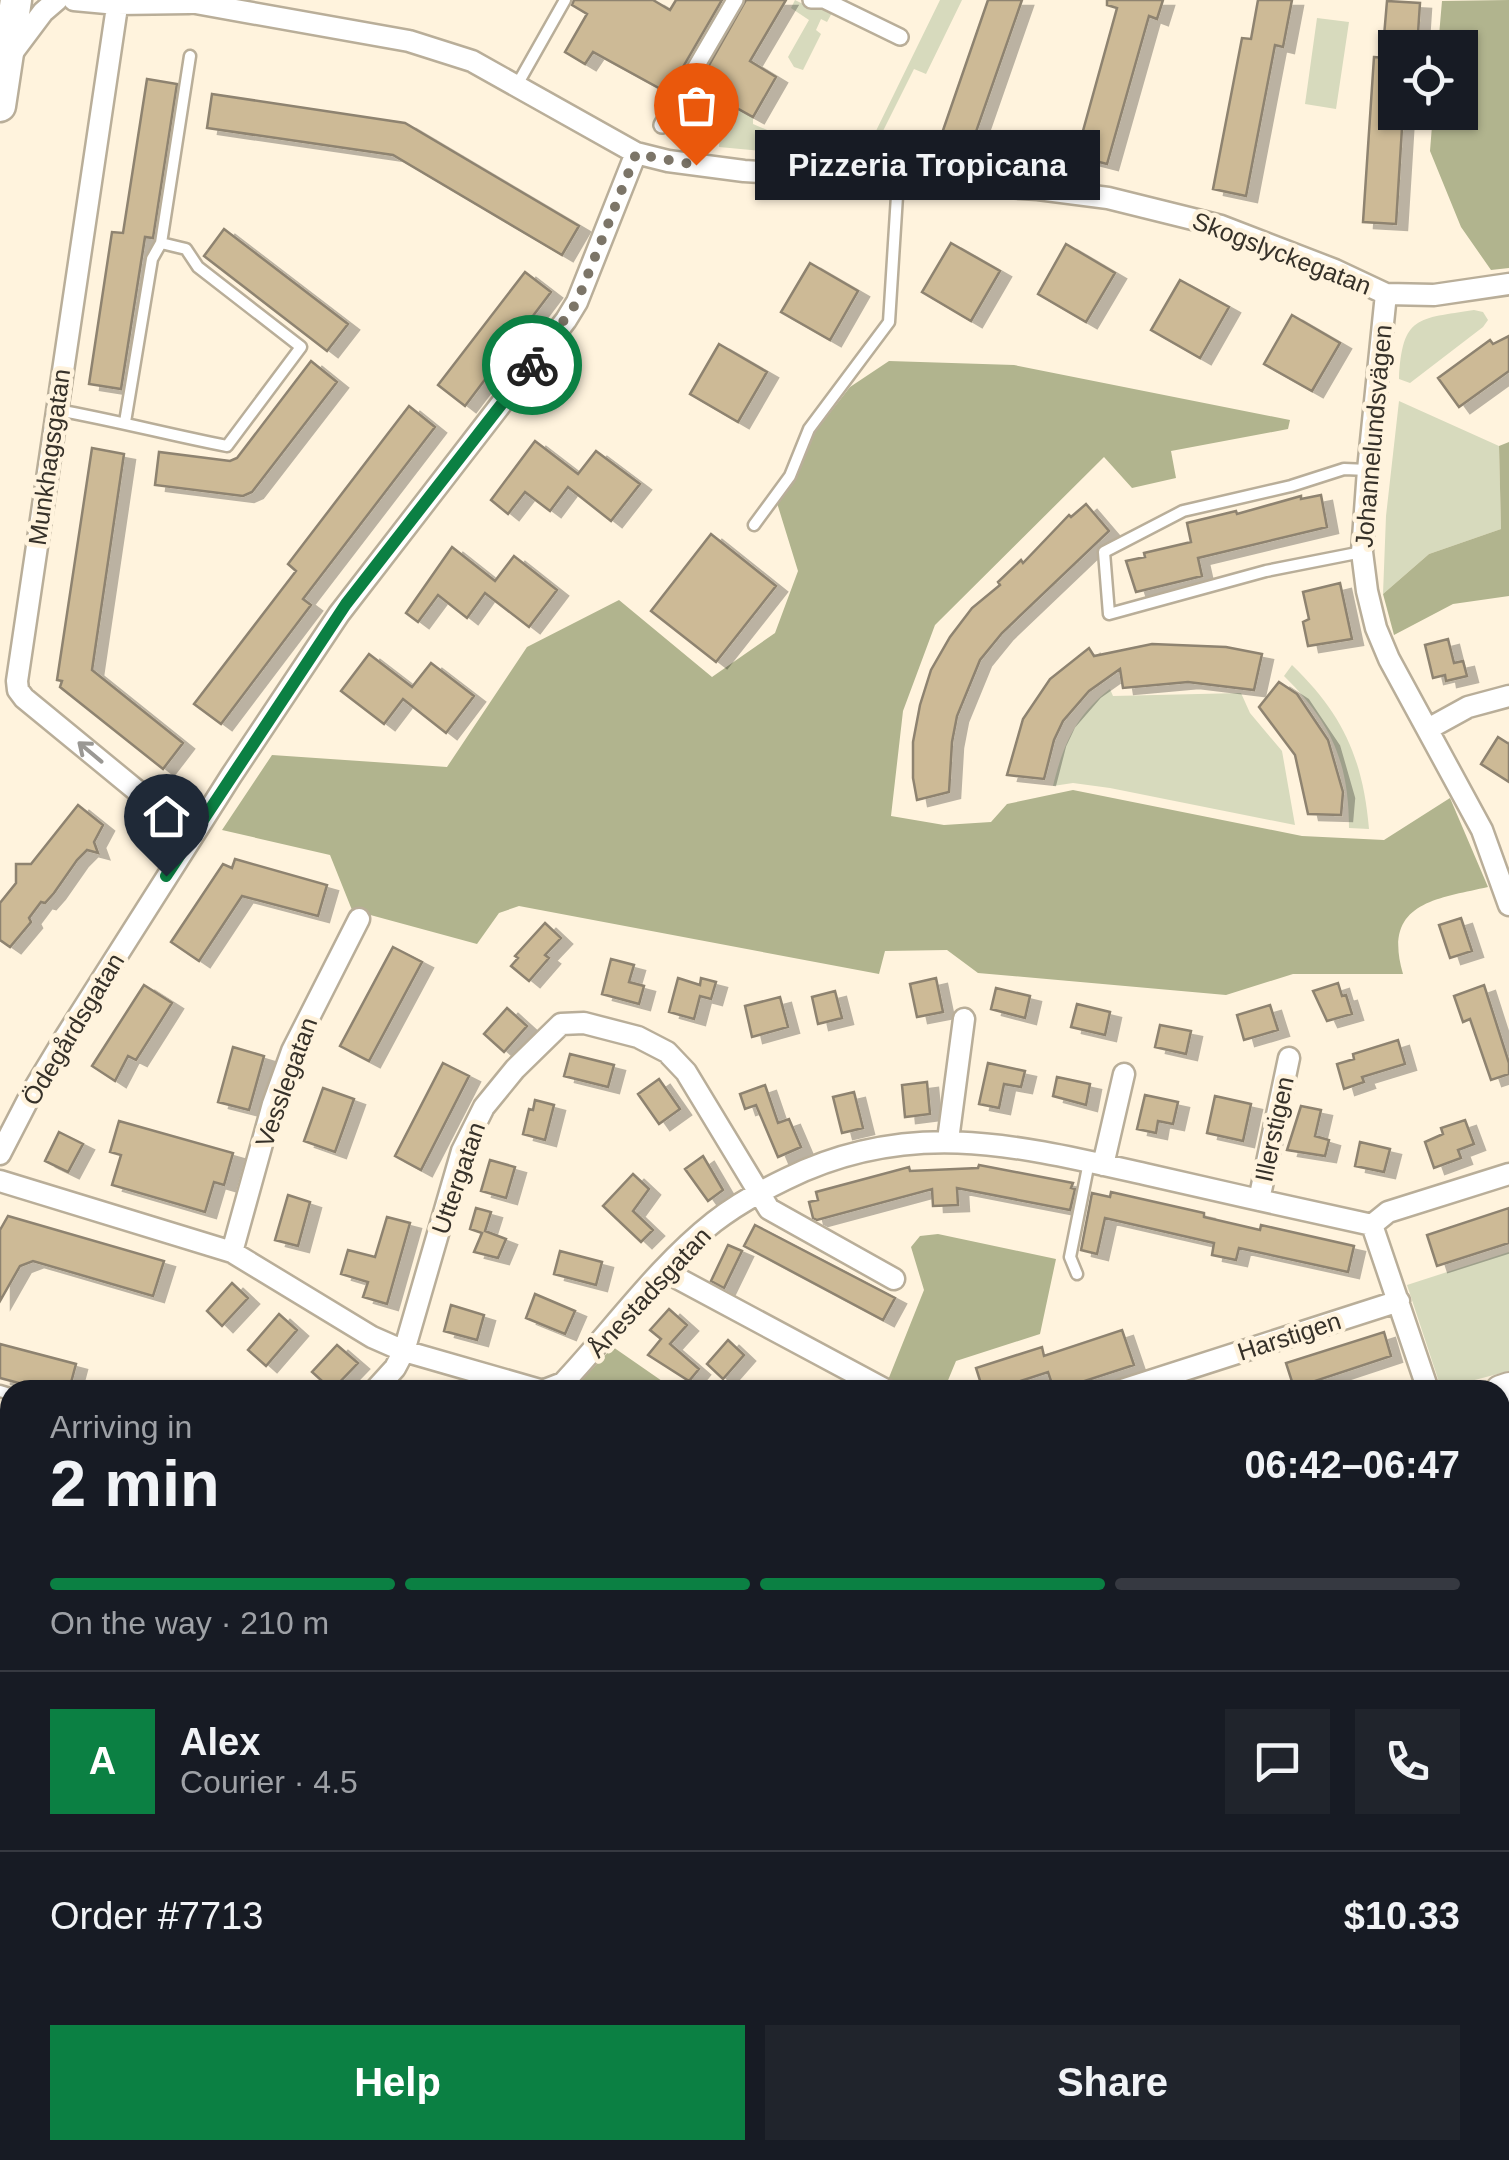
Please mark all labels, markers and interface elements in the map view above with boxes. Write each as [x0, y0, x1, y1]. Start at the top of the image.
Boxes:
map controls [1378, 30, 1478, 130]
button: locate [1378, 30, 1478, 130]
pin [654, 63, 739, 166]
icon: bag [669, 78, 724, 133]
callout: Pizzeria Tropicana [756, 130, 1101, 200]
text: Pizzeria Tropicana [788, 147, 1067, 183]
street label: Skogslyckegatan [1189, 206, 1375, 300]
courier [482, 315, 582, 415]
street label: Johannelundsvägen [1349, 323, 1397, 549]
icon: bike [505, 338, 560, 393]
street label: Munkhagsgatan [23, 367, 75, 547]
one-way arrow [77, 741, 103, 763]
pin [124, 774, 209, 877]
icon: home [139, 789, 194, 844]
street label: Ödegårdsgatan [17, 948, 129, 1110]
street label: Vesslegatan [250, 1013, 322, 1151]
street label: Illerstigen [1249, 1074, 1299, 1184]
street label: Uttergatan [426, 1118, 490, 1238]
street label: Ånestadsgatan [581, 1221, 716, 1363]
street label: Harstigen [1234, 1306, 1344, 1366]
text: Arriving in [50, 1409, 192, 1445]
text: 06:42–06:47 [1244, 1444, 1460, 1486]
text: 2 min [50, 1447, 220, 1520]
text: On the way · 210 m [50, 1605, 329, 1641]
button: chat [1225, 1709, 1330, 1814]
button: phone [1355, 1709, 1460, 1814]
text: Alex [180, 1721, 260, 1763]
text: A [89, 1740, 116, 1782]
text: Courier · 4.5 [180, 1764, 358, 1800]
text: Order #7713 [50, 1895, 263, 1937]
text: $10.33 [1344, 1895, 1460, 1937]
button: Help [50, 2025, 745, 2140]
button: Share [765, 2025, 1460, 2140]

